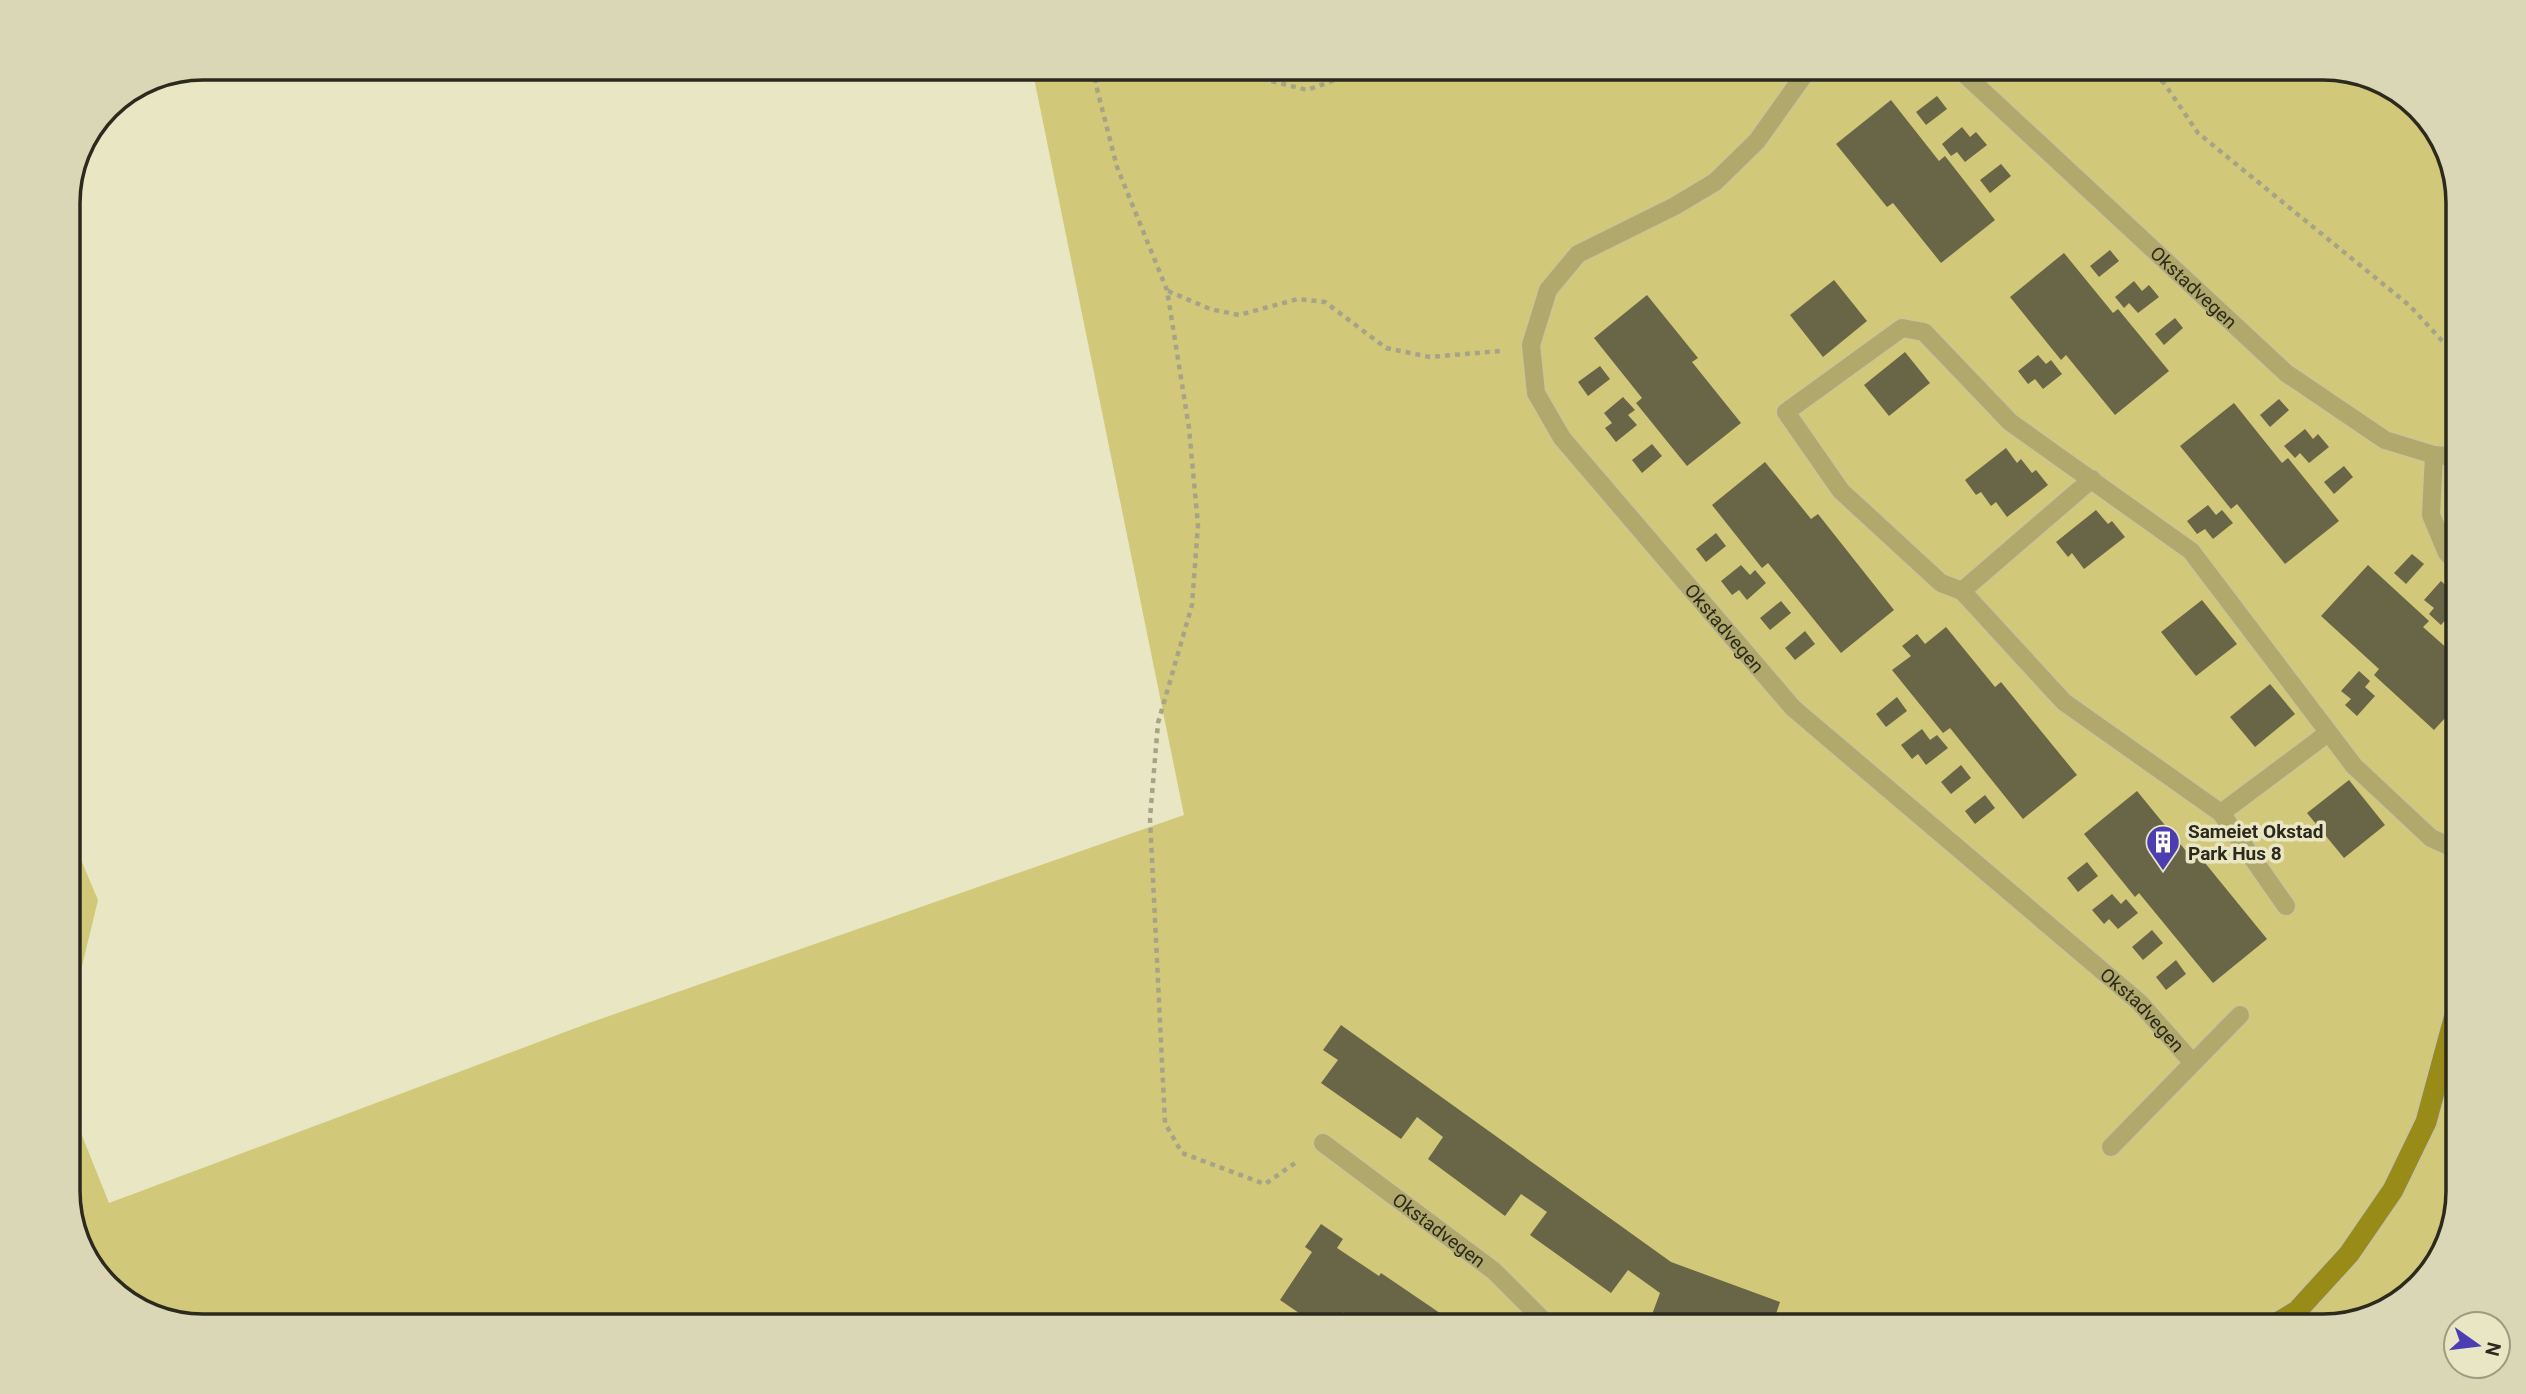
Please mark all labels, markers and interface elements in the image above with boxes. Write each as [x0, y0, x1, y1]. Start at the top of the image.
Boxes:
street label: Okstadvegen [2146, 241, 2242, 333]
street label: Okstadvegen [1680, 579, 1769, 677]
place label: Sameiet Okstad Park Hus 8 [2188, 820, 2323, 865]
building icon: Sameiet Okstad Park Hus 8 [2144, 823, 2182, 872]
street label: Okstadvegen [2095, 963, 2189, 1057]
street label: Okstadvegen [1388, 1188, 1490, 1272]
north arrow [2442, 1310, 2512, 1380]
text: N [2480, 1340, 2506, 1358]

